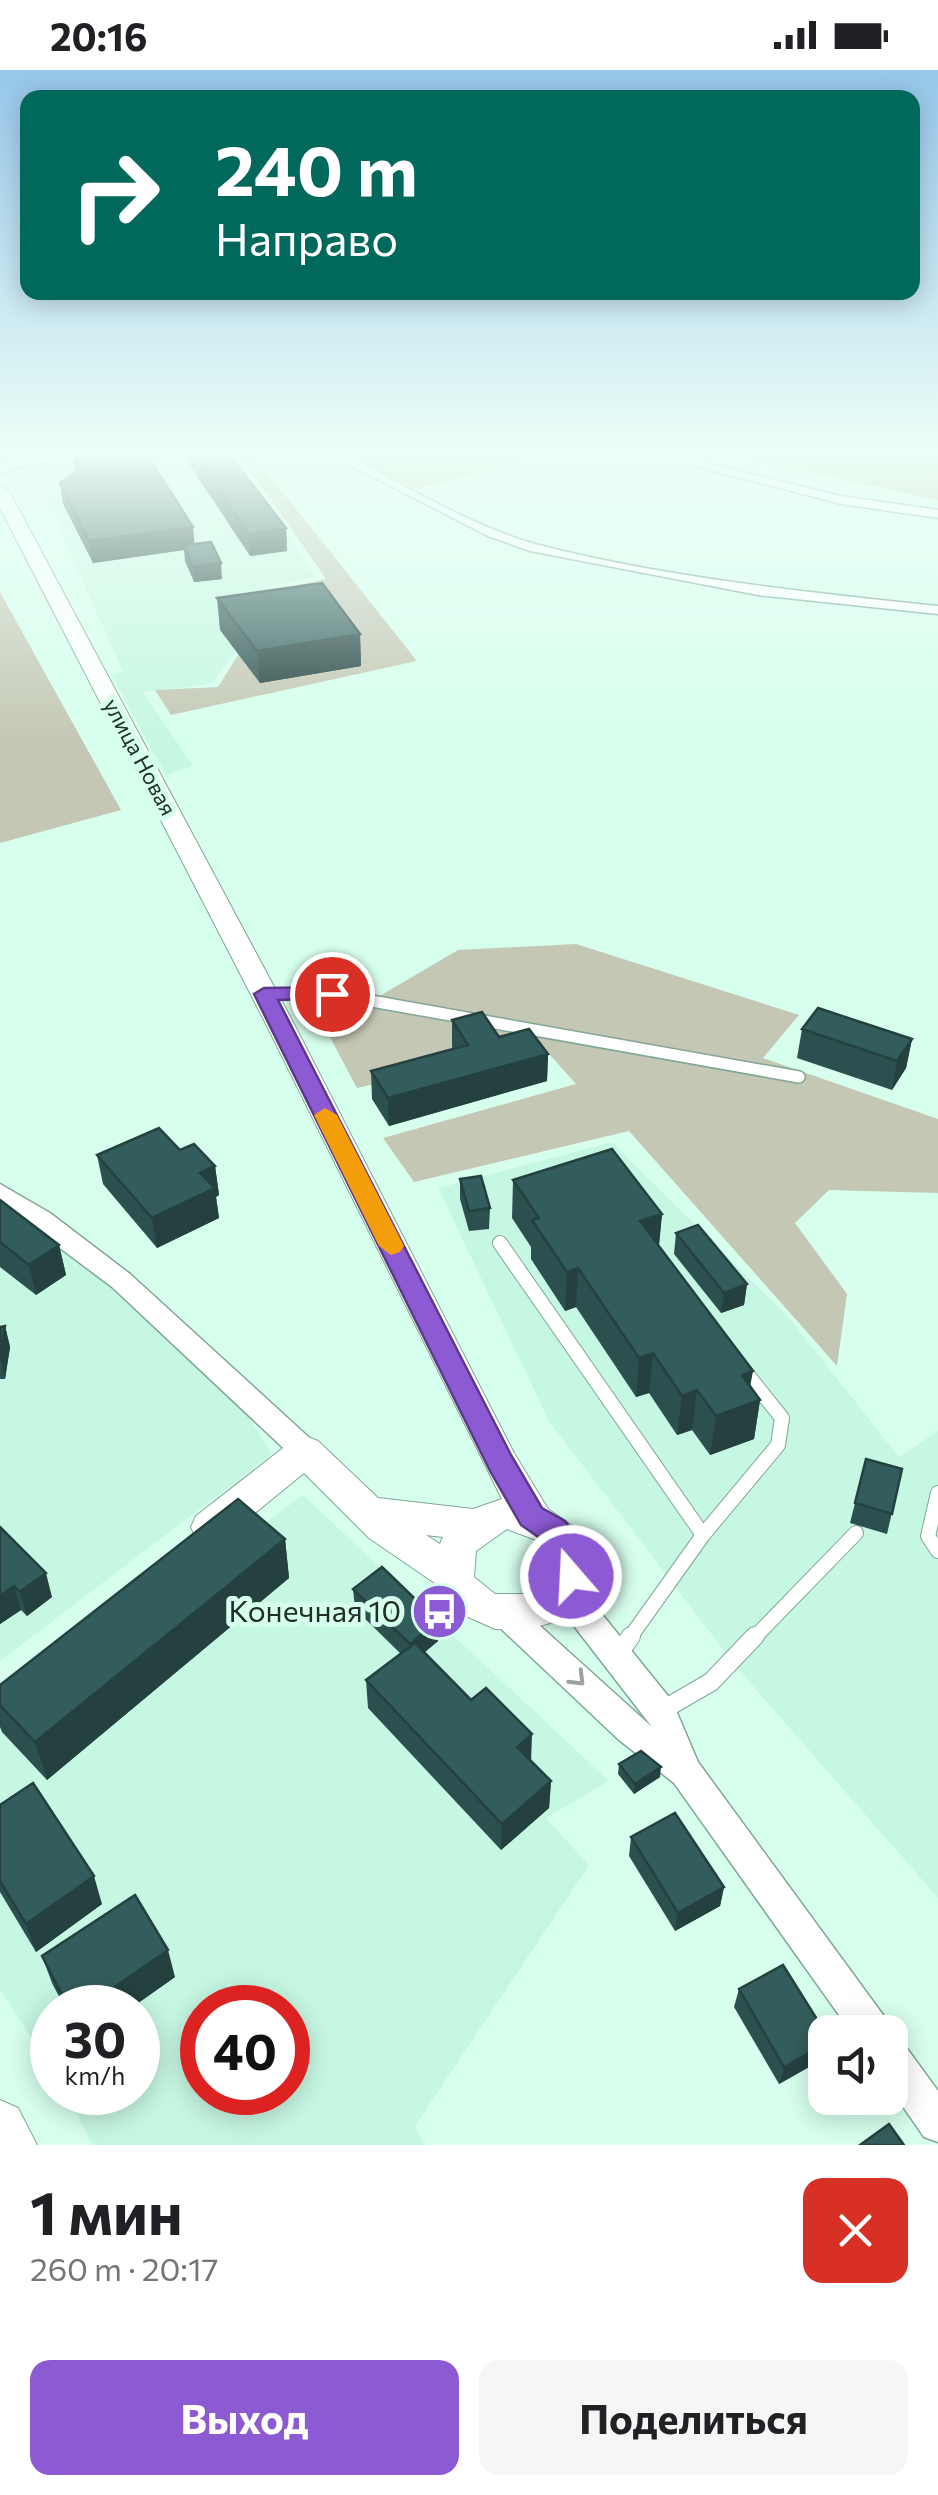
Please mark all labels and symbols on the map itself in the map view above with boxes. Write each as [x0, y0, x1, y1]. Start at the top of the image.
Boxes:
street label: улица Новая [98, 694, 183, 820]
pin [290, 952, 375, 1037]
position arrow [519, 1524, 623, 1628]
bus stop icon: Конечная 10 [410, 1582, 470, 1642]
place label: Конечная 10 [229, 1591, 401, 1628]
one-way arrow [567, 1667, 585, 1685]
speed limit sign: 40 [180, 1985, 310, 2115]

